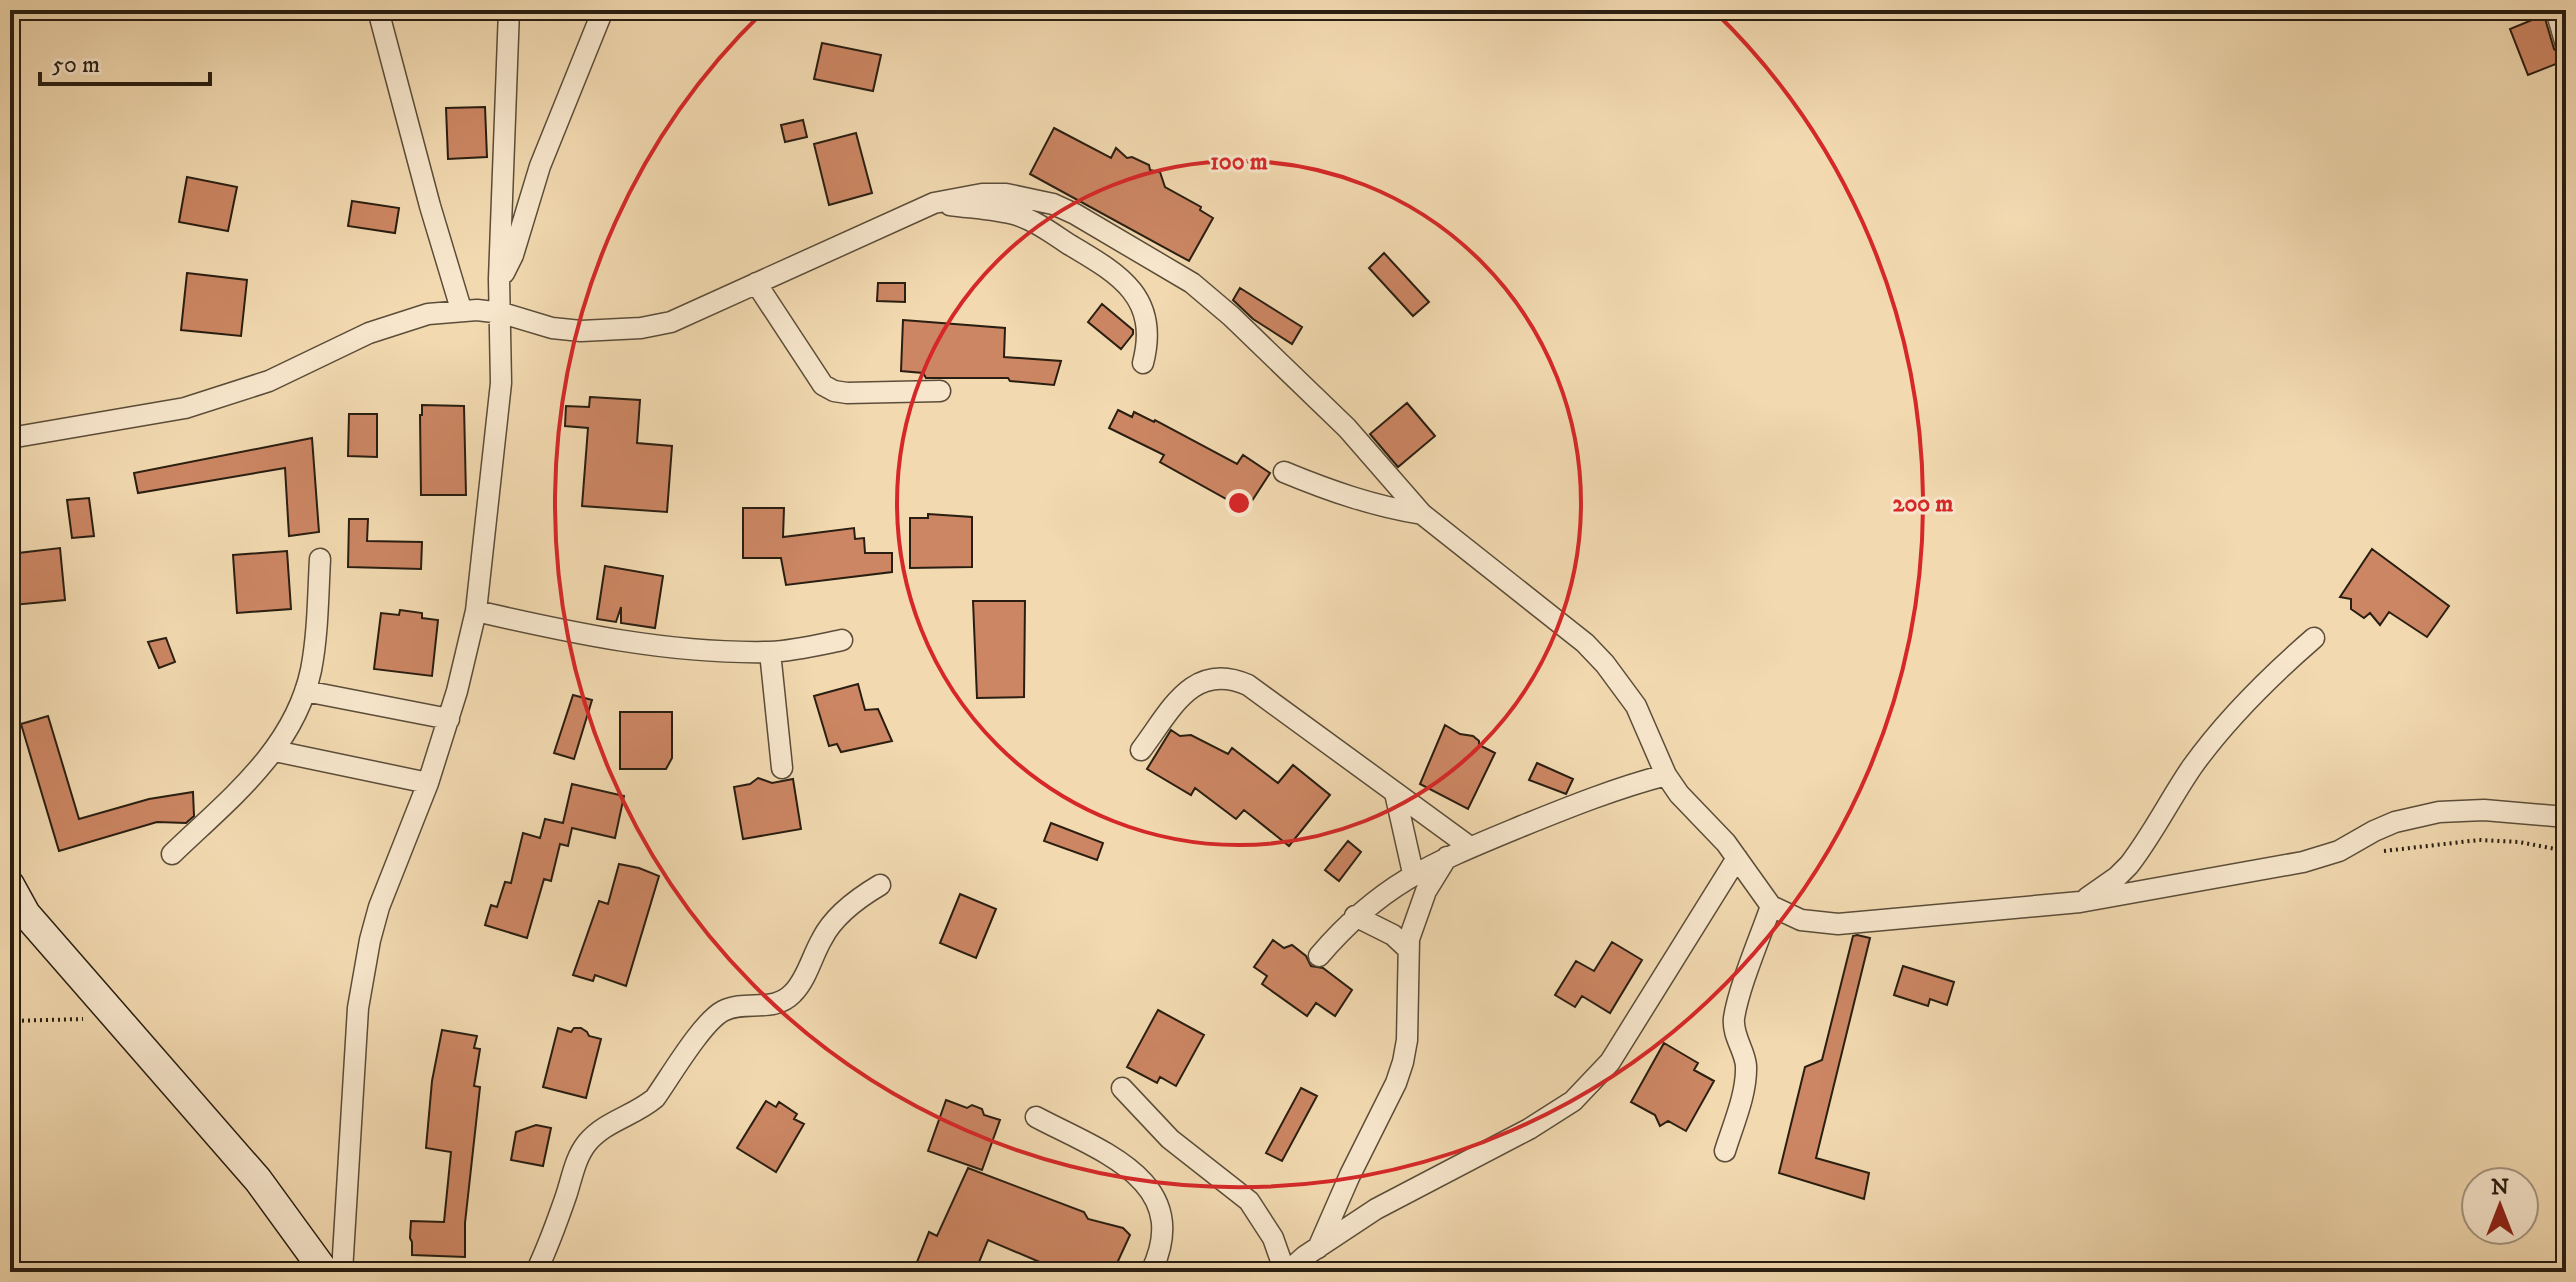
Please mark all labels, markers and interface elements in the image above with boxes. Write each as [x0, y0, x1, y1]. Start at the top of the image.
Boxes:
scale bar [40, 36, 210, 86]
text: 50 m [52, 50, 100, 80]
text: 100 m [1210, 147, 1268, 177]
centre of rings [1225, 489, 1253, 517]
text: 200 m [1893, 489, 1953, 519]
north arrow [2460, 1166, 2540, 1246]
text: N [2491, 1174, 2509, 1201]

